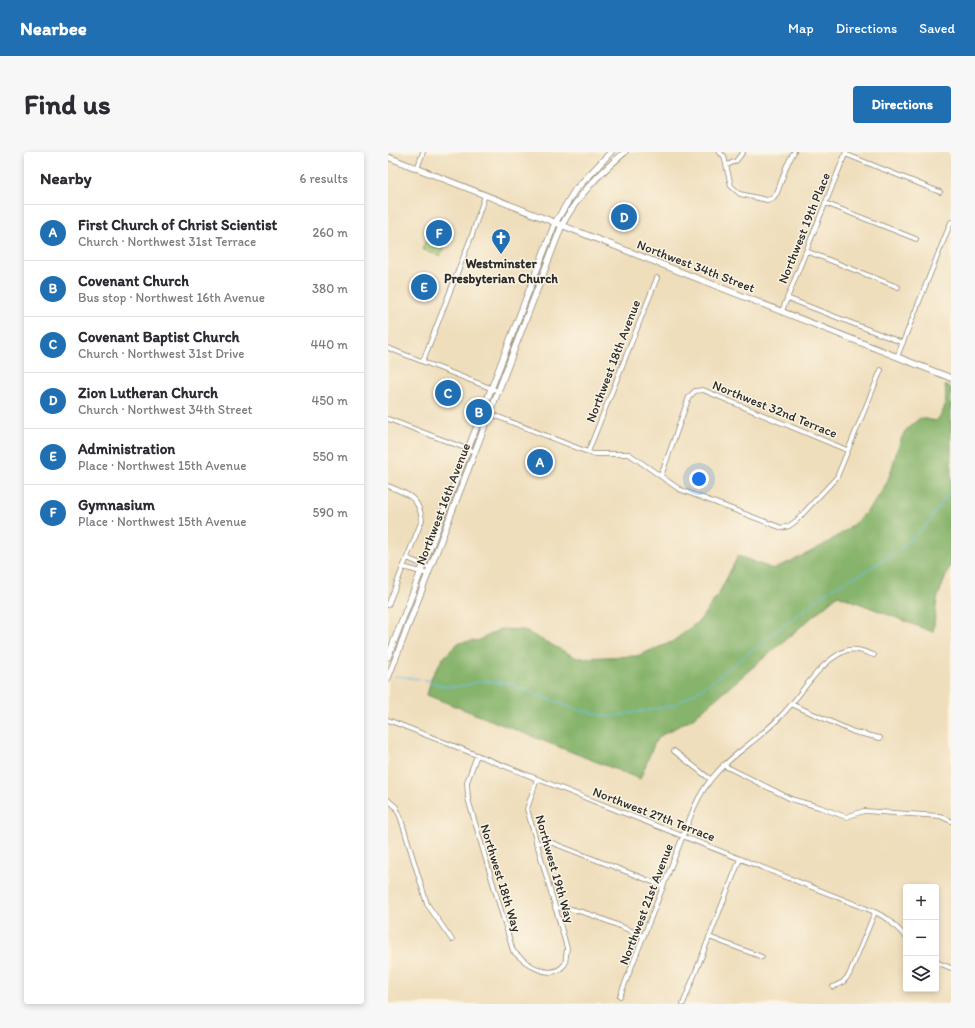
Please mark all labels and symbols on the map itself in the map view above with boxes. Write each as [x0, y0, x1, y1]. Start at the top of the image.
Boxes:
street label: Northwest 19th Place [775, 170, 833, 286]
pin: D [611, 202, 637, 232]
pin: F [426, 218, 452, 248]
church icon: Westminster Presbyterian Church [490, 227, 512, 255]
street label: Northwest 34th Street [635, 237, 757, 295]
place label: Westminster Presbyterian Church [444, 256, 558, 287]
pin: E [411, 272, 437, 302]
street label: Northwest 18th Avenue [583, 298, 643, 424]
street label: Northwest 32nd Terrace [710, 377, 840, 441]
pin: C [435, 378, 461, 408]
pin: B [466, 397, 492, 427]
street label: Northwest 16th Avenue [413, 441, 473, 567]
pin: A [527, 447, 553, 477]
your location [689, 469, 709, 489]
street label: Northwest 27th Terrace [591, 784, 717, 844]
street label: Northwest 19th Way [532, 813, 578, 925]
street label: Northwest 18th Way [477, 822, 525, 934]
street label: Northwest 21st Avenue [616, 841, 676, 967]

